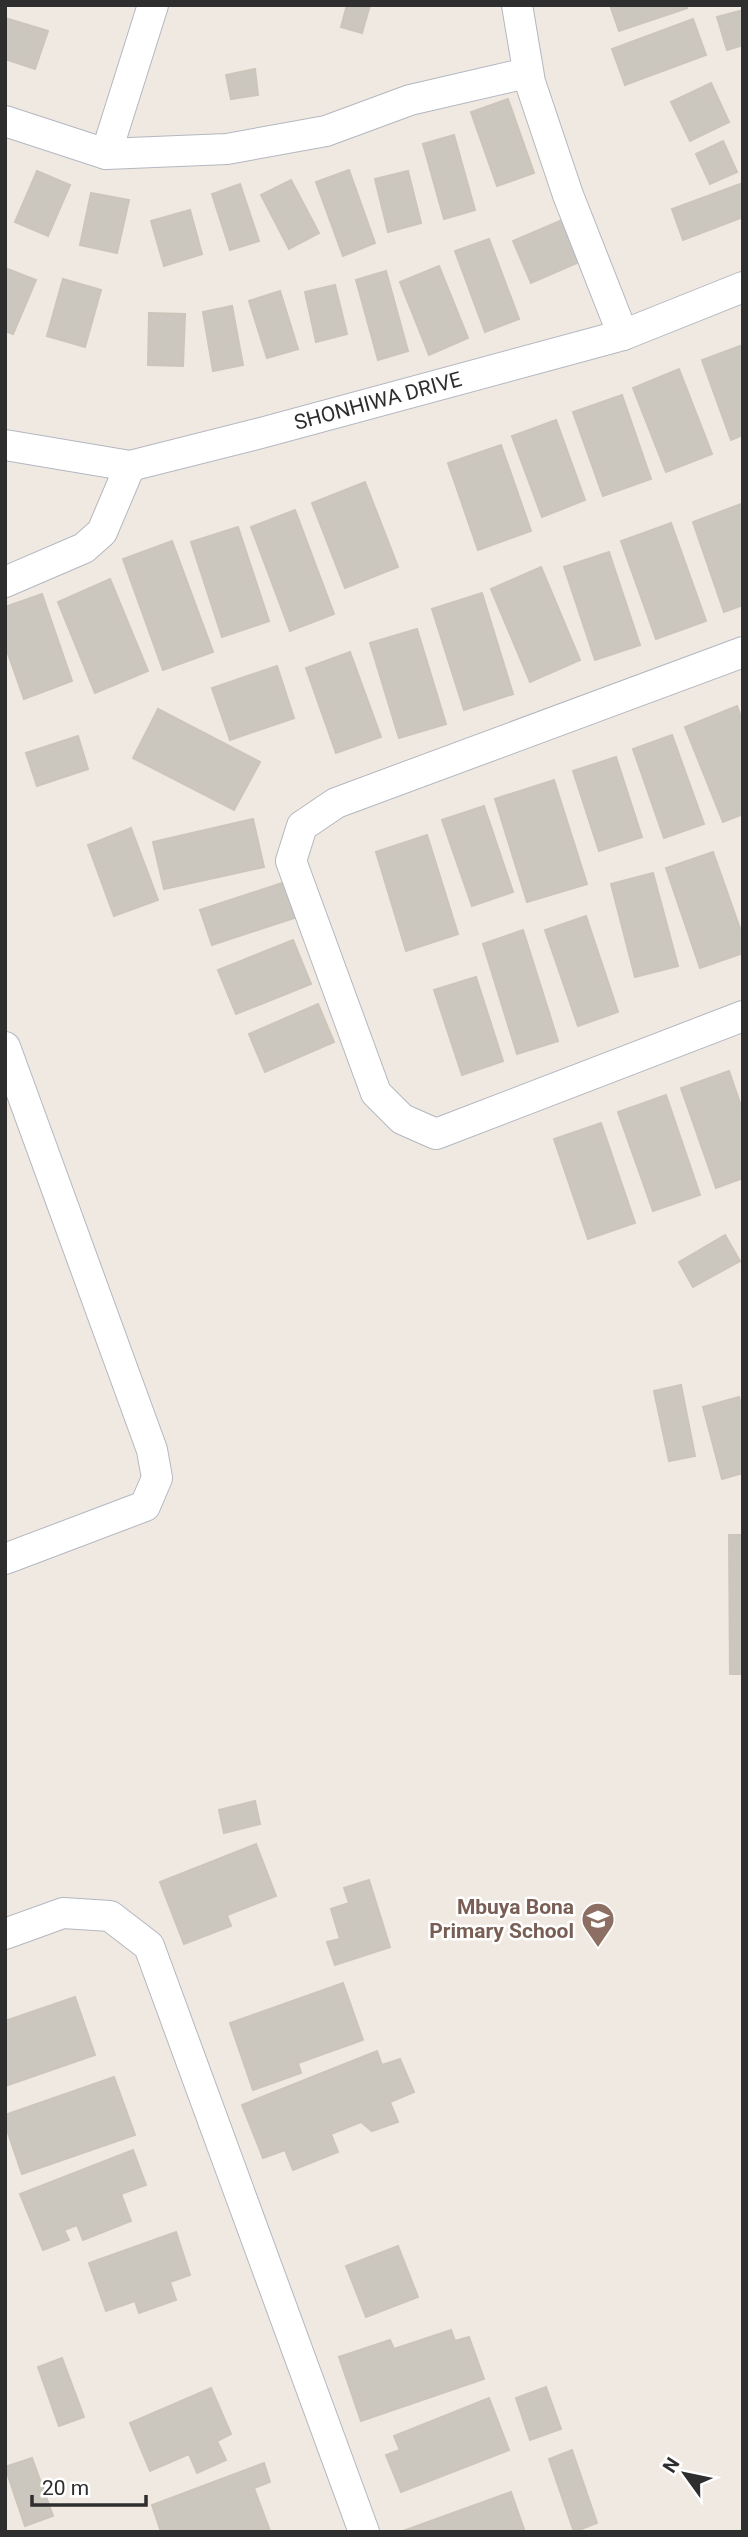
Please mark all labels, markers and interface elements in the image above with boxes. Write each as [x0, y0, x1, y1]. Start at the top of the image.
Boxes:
street label: SHONHIWA DRIVE [292, 367, 464, 435]
place label: Mbuya Bona Primary School [429, 1895, 574, 1943]
school or university icon: Mbuya Bona Primary School [579, 1900, 617, 1949]
north arrow [650, 2439, 720, 2509]
text: N [658, 2453, 684, 2477]
scale bar [32, 2464, 145, 2508]
text: 20 m [42, 2476, 89, 2500]

